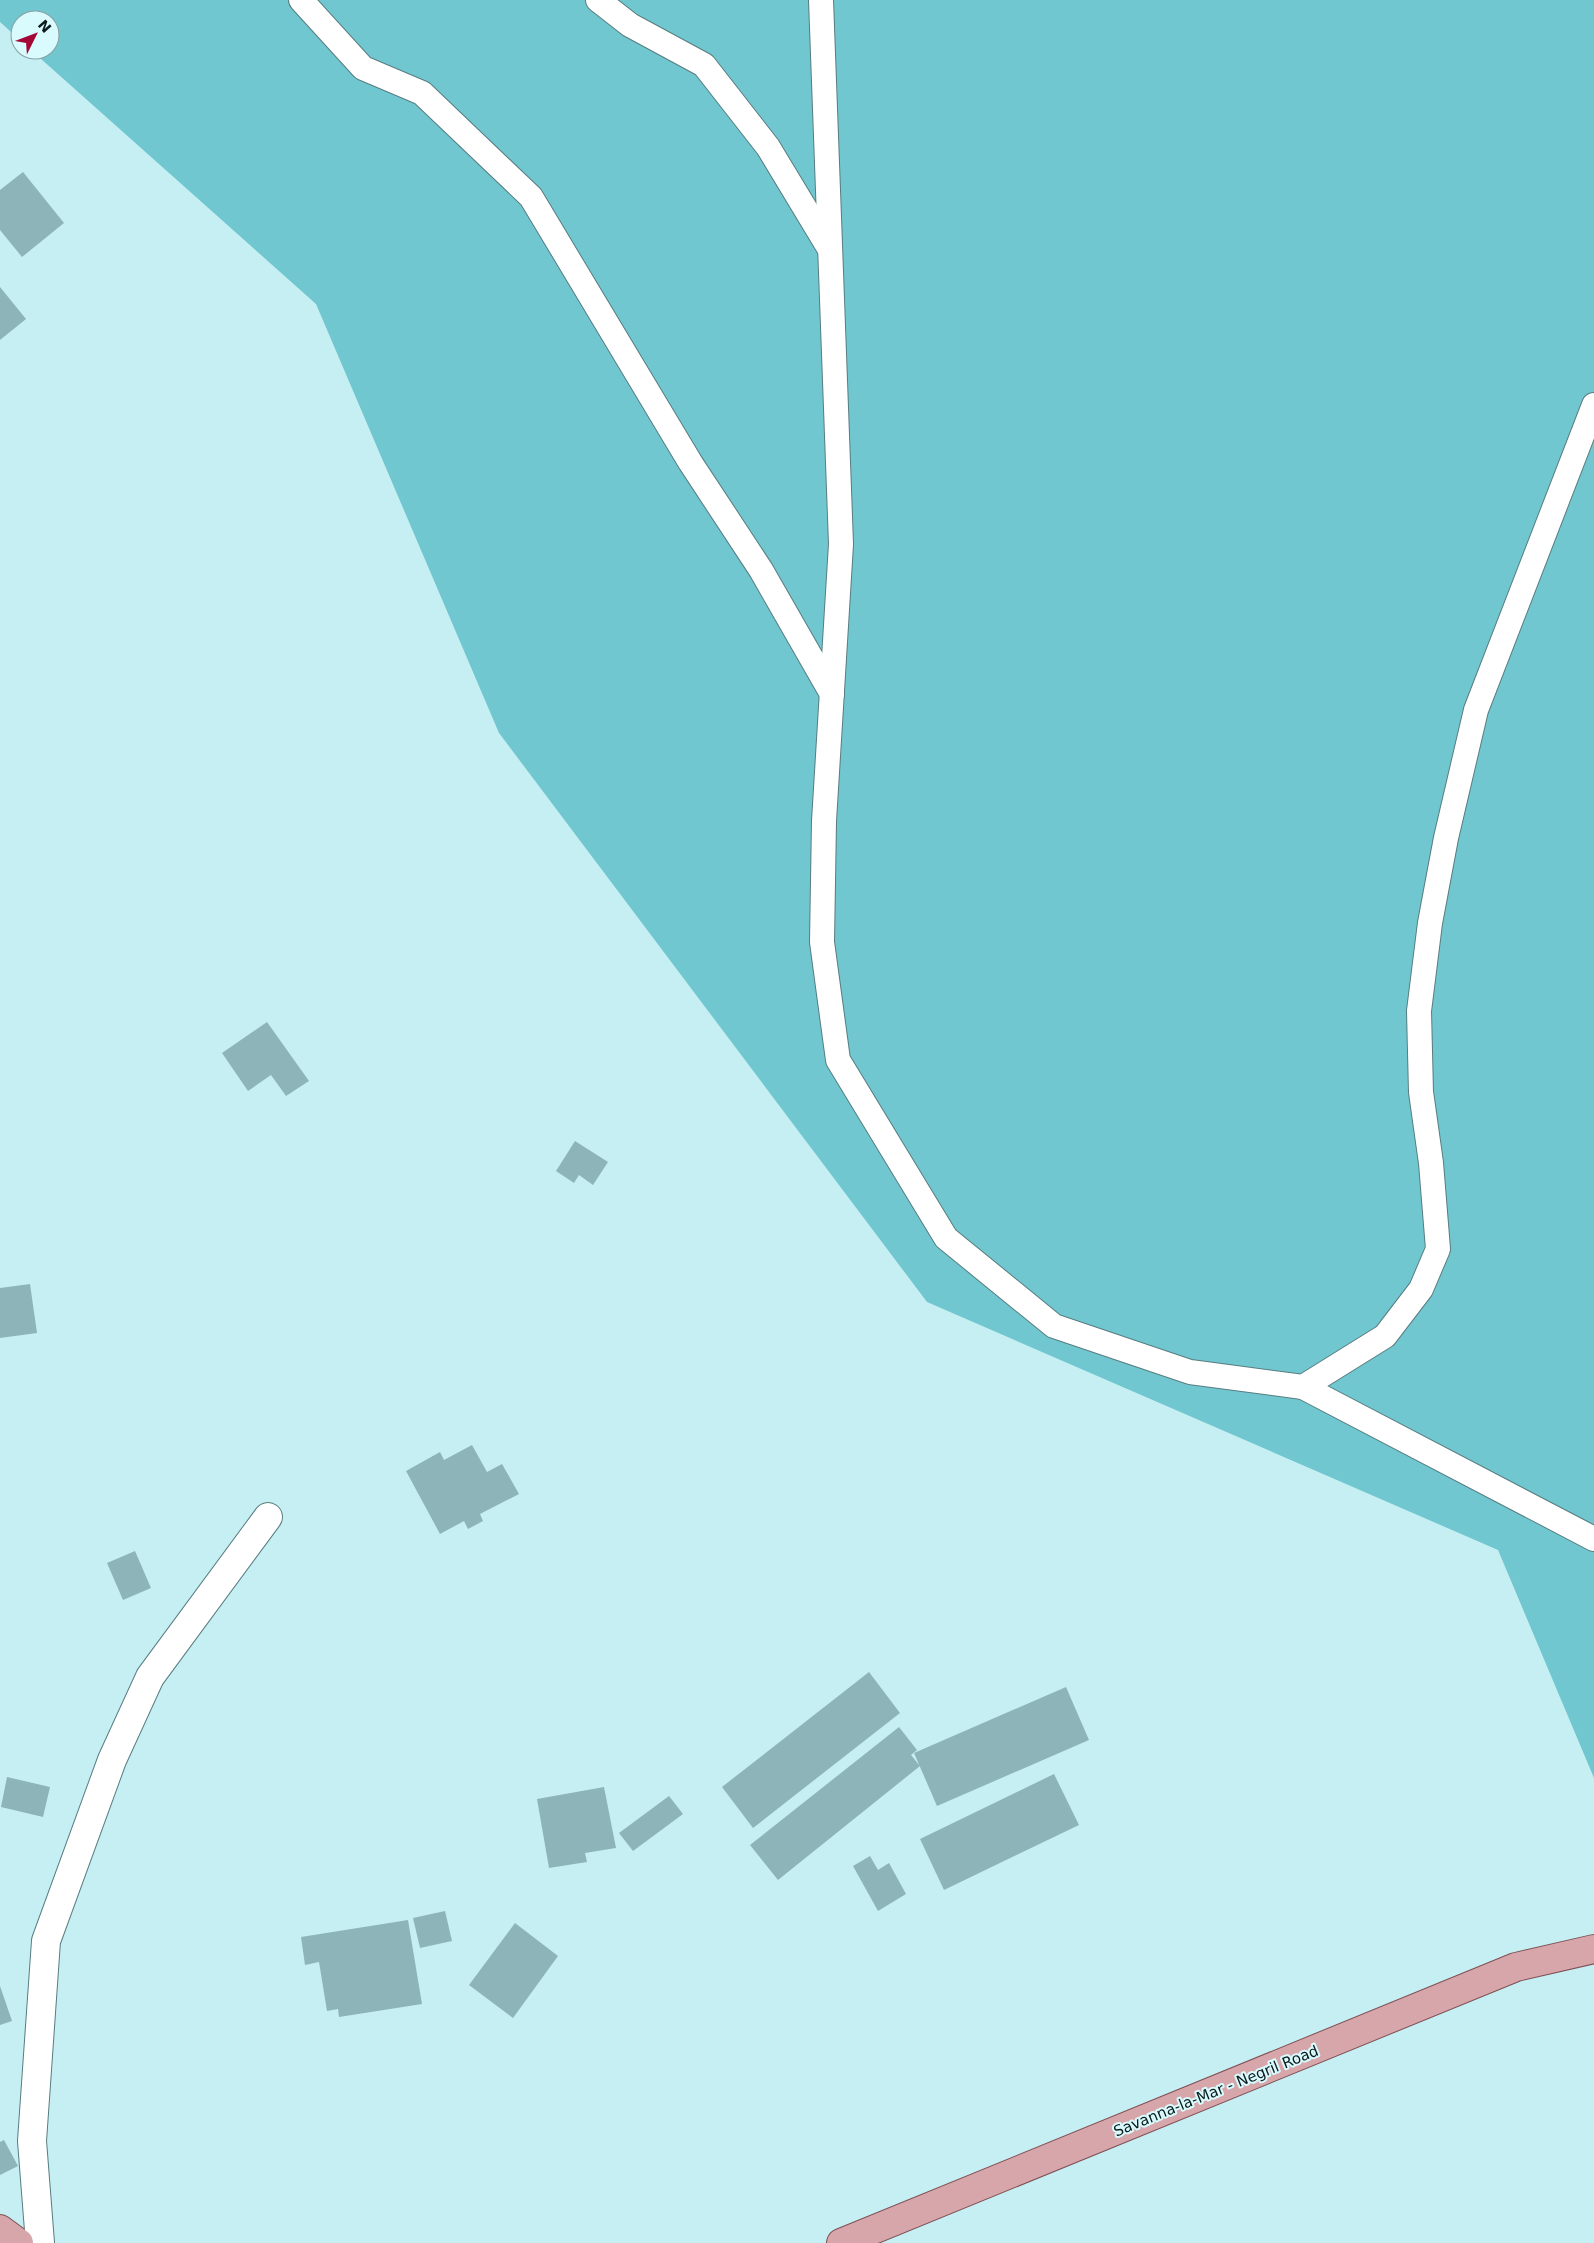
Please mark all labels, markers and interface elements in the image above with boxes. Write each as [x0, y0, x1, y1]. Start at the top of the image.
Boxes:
north arrow [10, 10, 60, 60]
text: N [35, 17, 55, 36]
street label: Savanna-la-Mar - Negril Road [1111, 2042, 1321, 2140]

